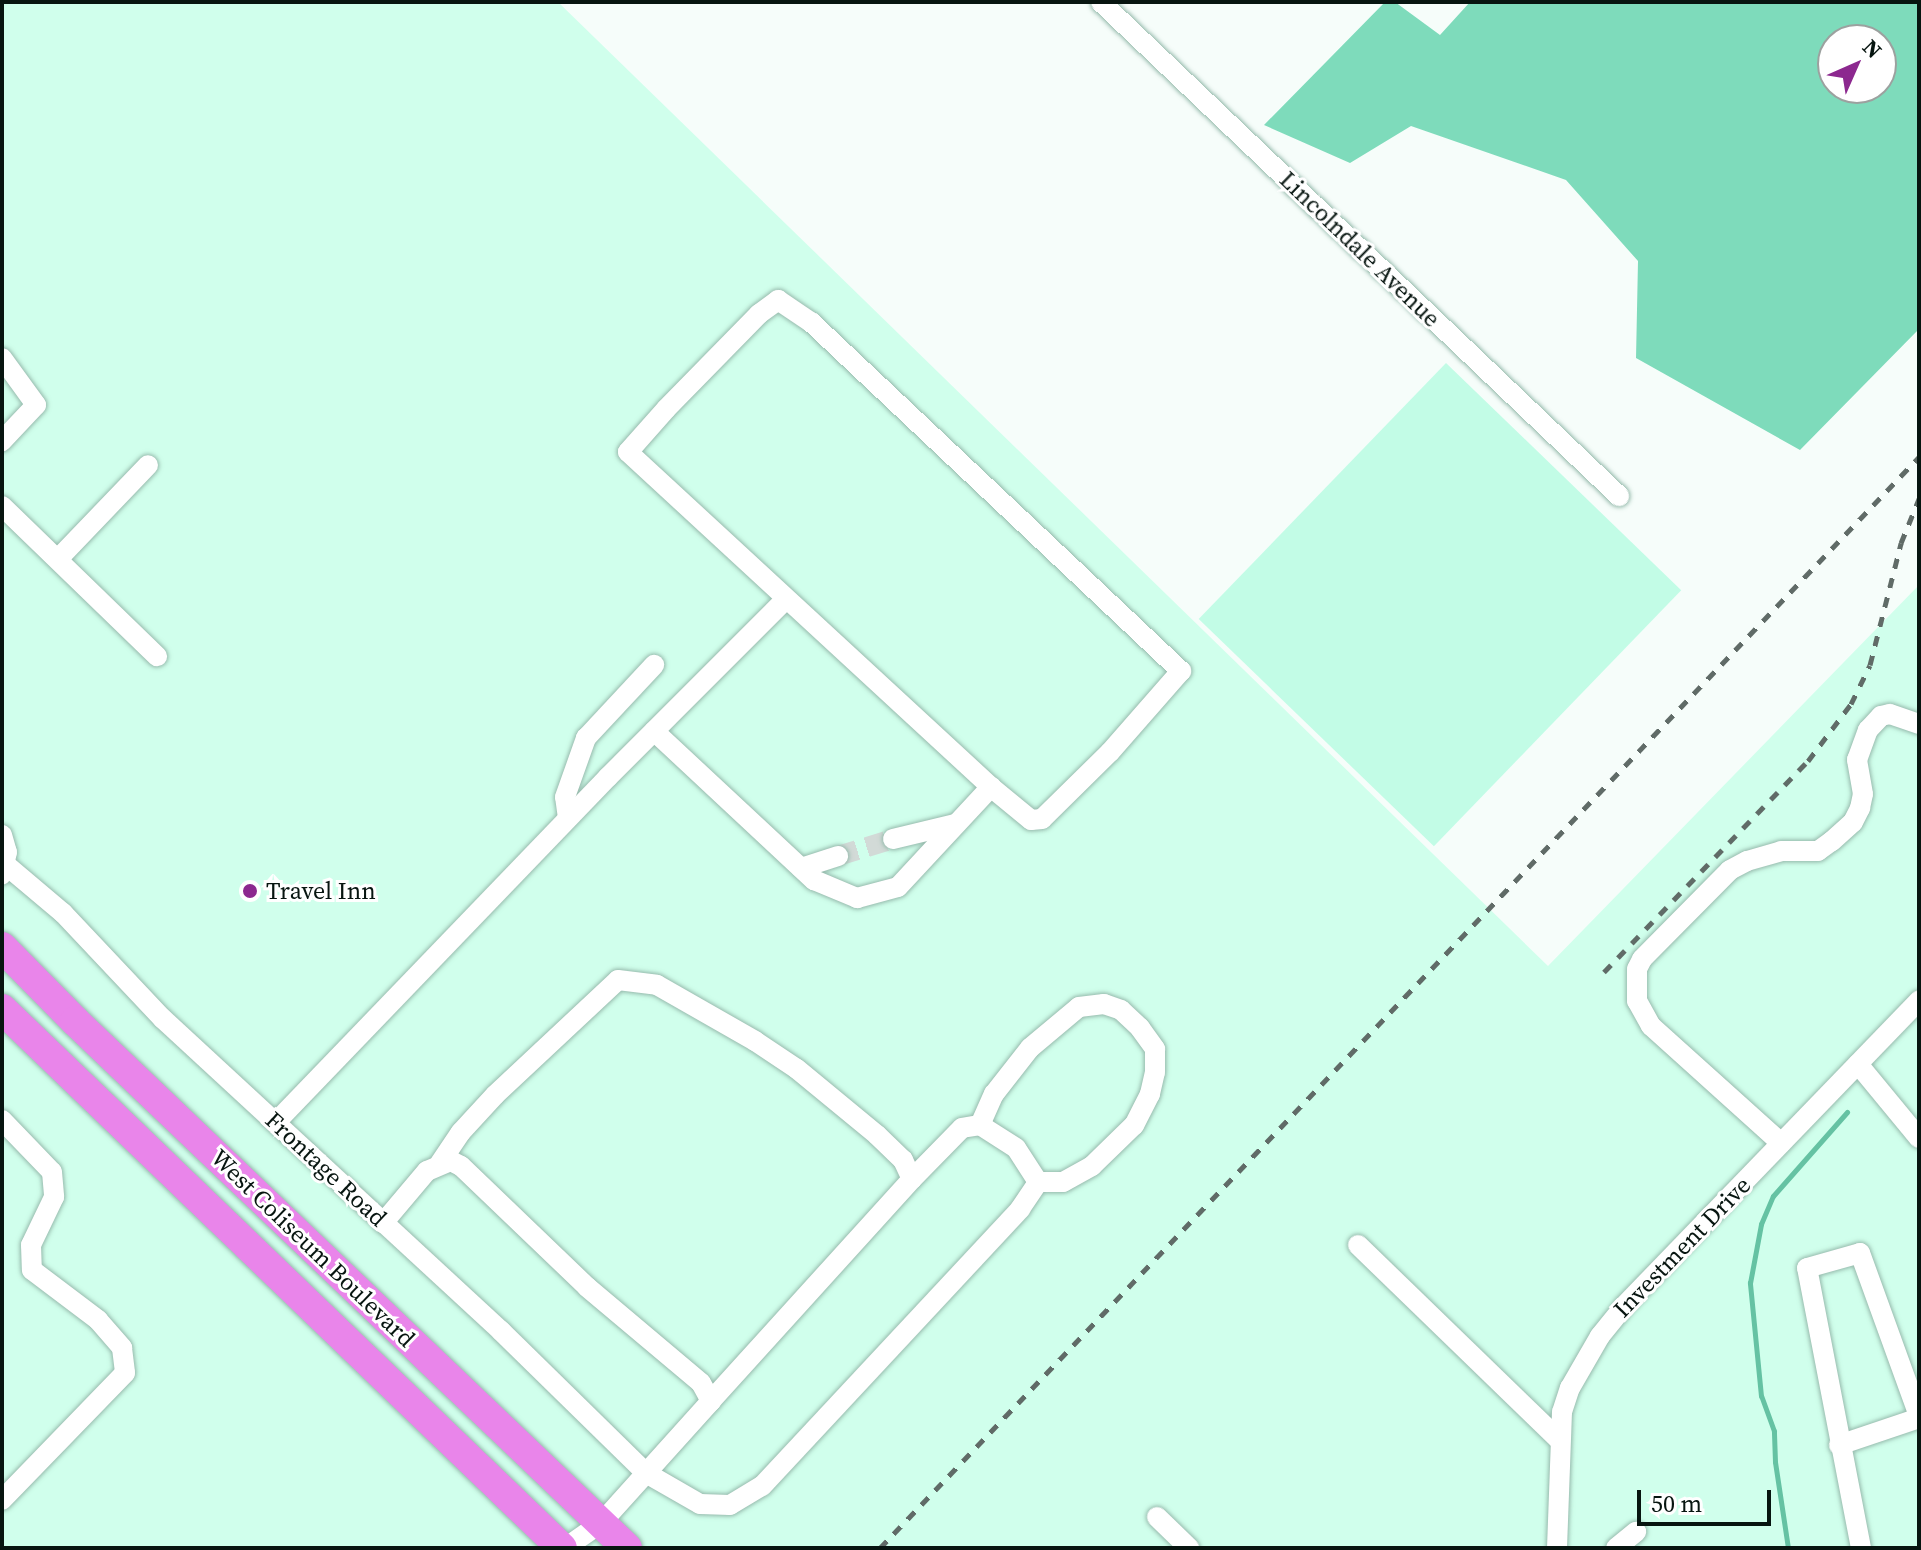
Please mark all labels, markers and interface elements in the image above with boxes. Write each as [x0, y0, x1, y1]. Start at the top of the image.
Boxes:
north arrow [1817, 24, 1897, 104]
text: N [1856, 32, 1889, 65]
street label: Lincolndale Avenue [1274, 165, 1446, 333]
place label: Travel Inn [266, 877, 376, 905]
marker: Travel Inn [241, 882, 259, 900]
street label: Frontage Road [259, 1106, 393, 1232]
street label: West Coliseum Boulevard [205, 1143, 421, 1353]
street label: Investment Drive [1608, 1171, 1756, 1323]
scale bar [1641, 1474, 1775, 1524]
text: 50 m [1651, 1487, 1702, 1520]

